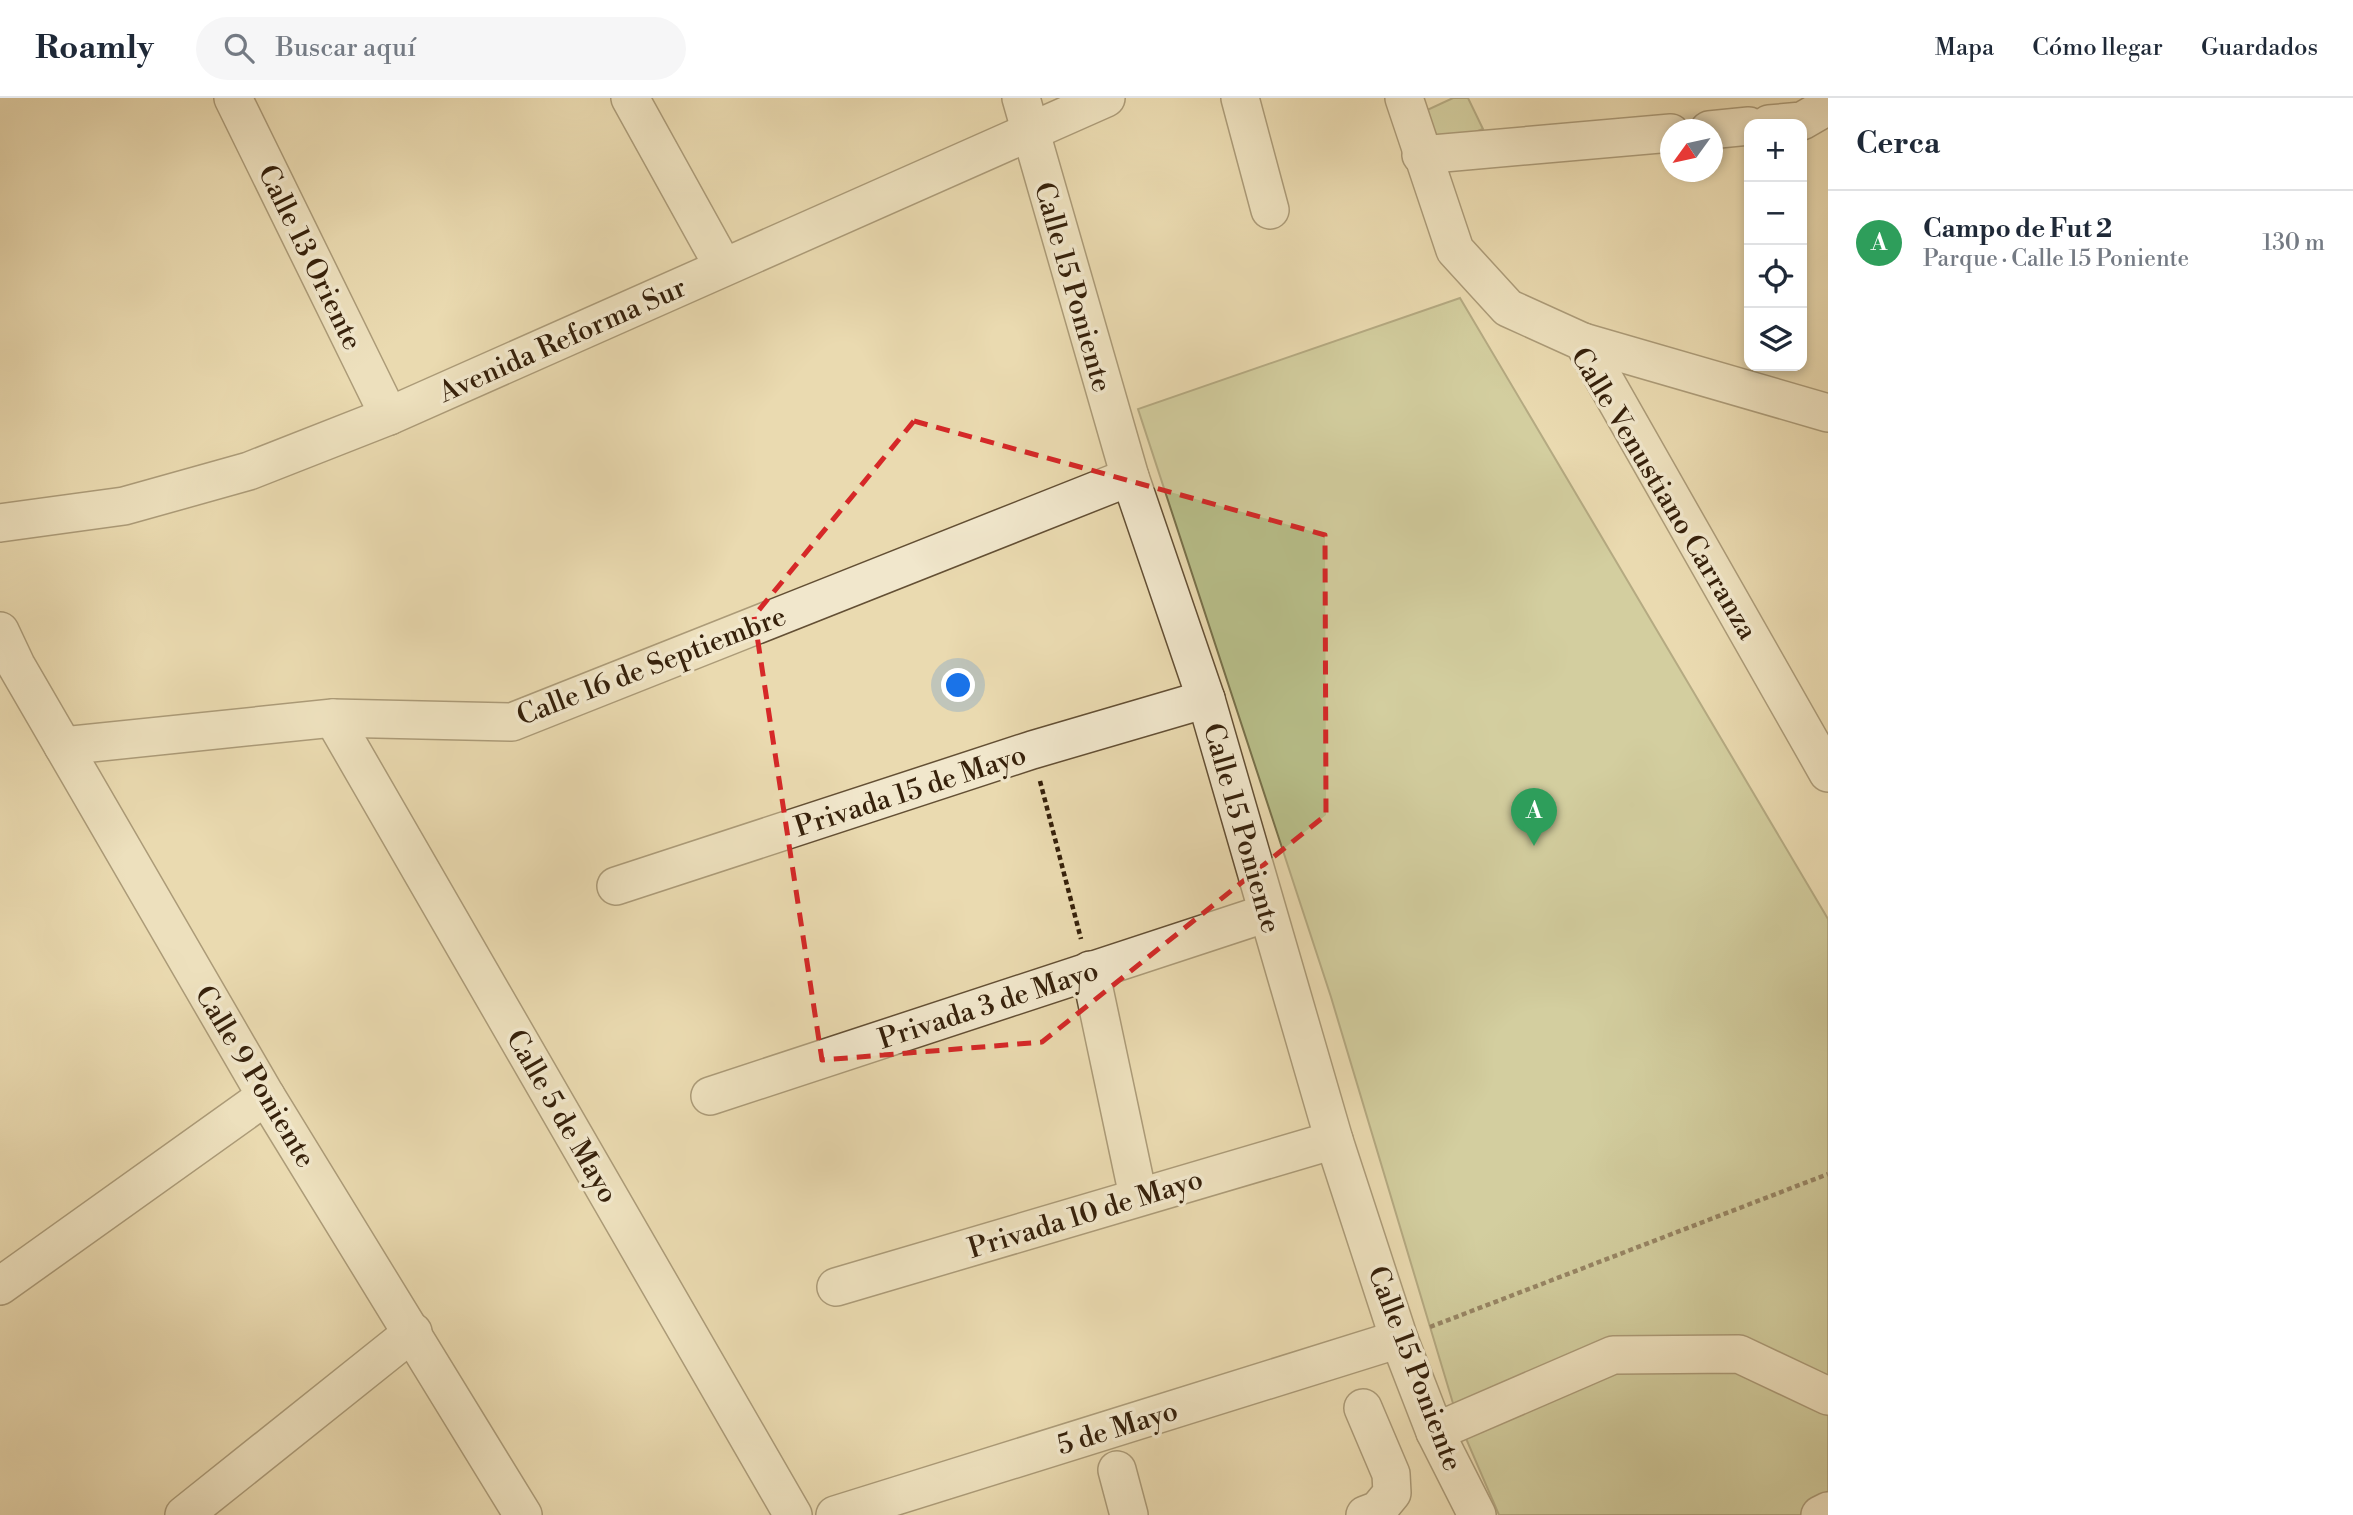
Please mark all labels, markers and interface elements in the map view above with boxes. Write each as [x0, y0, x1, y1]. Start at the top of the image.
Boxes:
search box [196, 17, 686, 80]
text: Roamly [35, 28, 154, 69]
icon: search [220, 29, 258, 67]
text: Buscar aquí [276, 32, 416, 64]
text: Mapa [1935, 33, 1994, 63]
text: Cómo llegar [2032, 33, 2163, 63]
text: Guardados [2201, 33, 2318, 63]
north arrow [1660, 119, 1723, 182]
map controls [1744, 119, 1807, 371]
button: + [1744, 119, 1807, 182]
text: Cerca [1856, 125, 1940, 163]
street label: Calle 13 Oriente [250, 159, 370, 356]
street label: Calle 15 Poniente [1026, 178, 1119, 396]
button: − [1744, 182, 1807, 245]
text: Campo de Fut 2 [1923, 213, 2112, 245]
text: A [1871, 229, 1887, 257]
text: 130 m [2262, 229, 2325, 257]
button: locate [1744, 245, 1807, 308]
text: Parque · Calle 15 Poniente [1923, 245, 2189, 273]
street label: Avenida Reforma Sur [433, 270, 692, 411]
button: layers [1744, 308, 1807, 371]
street label: Calle Venustiano Carranza [1562, 341, 1765, 647]
street label: Calle 16 de Septiembre [512, 599, 791, 734]
your location [941, 668, 975, 702]
street label: Calle 15 Poniente [1195, 719, 1288, 937]
street label: Privada 15 de Mayo [790, 737, 1031, 845]
pin: A [1511, 788, 1557, 846]
street label: Privada 3 de Mayo [874, 953, 1103, 1058]
street label: Calle 9 Poniente [187, 979, 323, 1174]
street label: Calle 5 de Mayo [498, 1024, 625, 1210]
street label: Privada 10 de Mayo [964, 1162, 1207, 1267]
street label: Calle 15 Poniente [1359, 1261, 1470, 1476]
street label: 5 de Mayo [1053, 1393, 1182, 1463]

